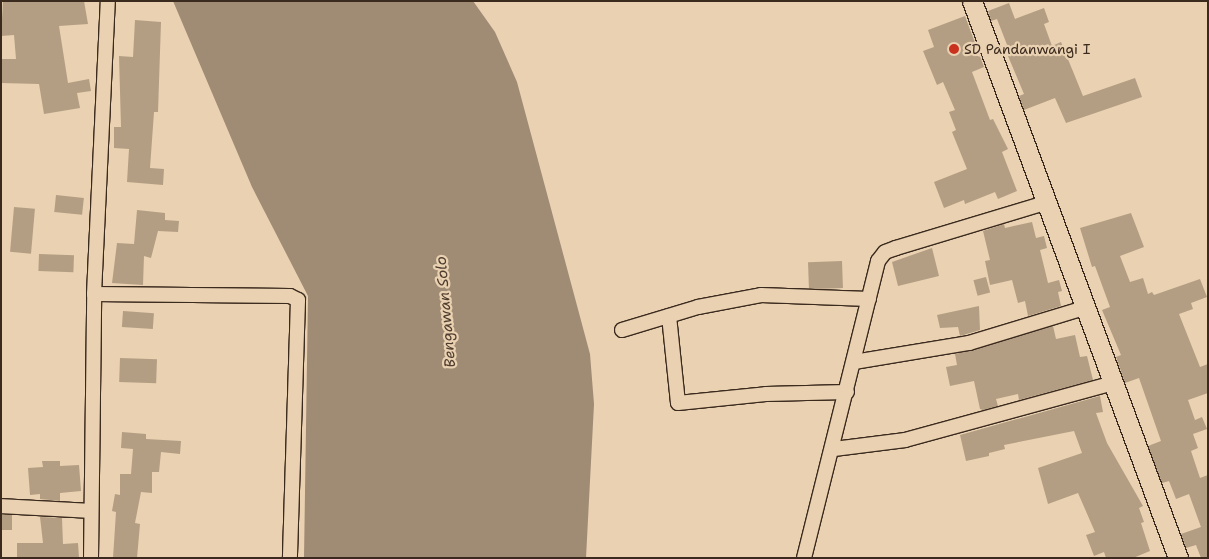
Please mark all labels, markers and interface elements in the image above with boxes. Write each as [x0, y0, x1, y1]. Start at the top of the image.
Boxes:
place label: SD Pandanwangi I [964, 41, 1090, 57]
marker: SD Pandanwangi I [948, 43, 960, 55]
water label: Bengawan Solo [432, 255, 460, 369]

